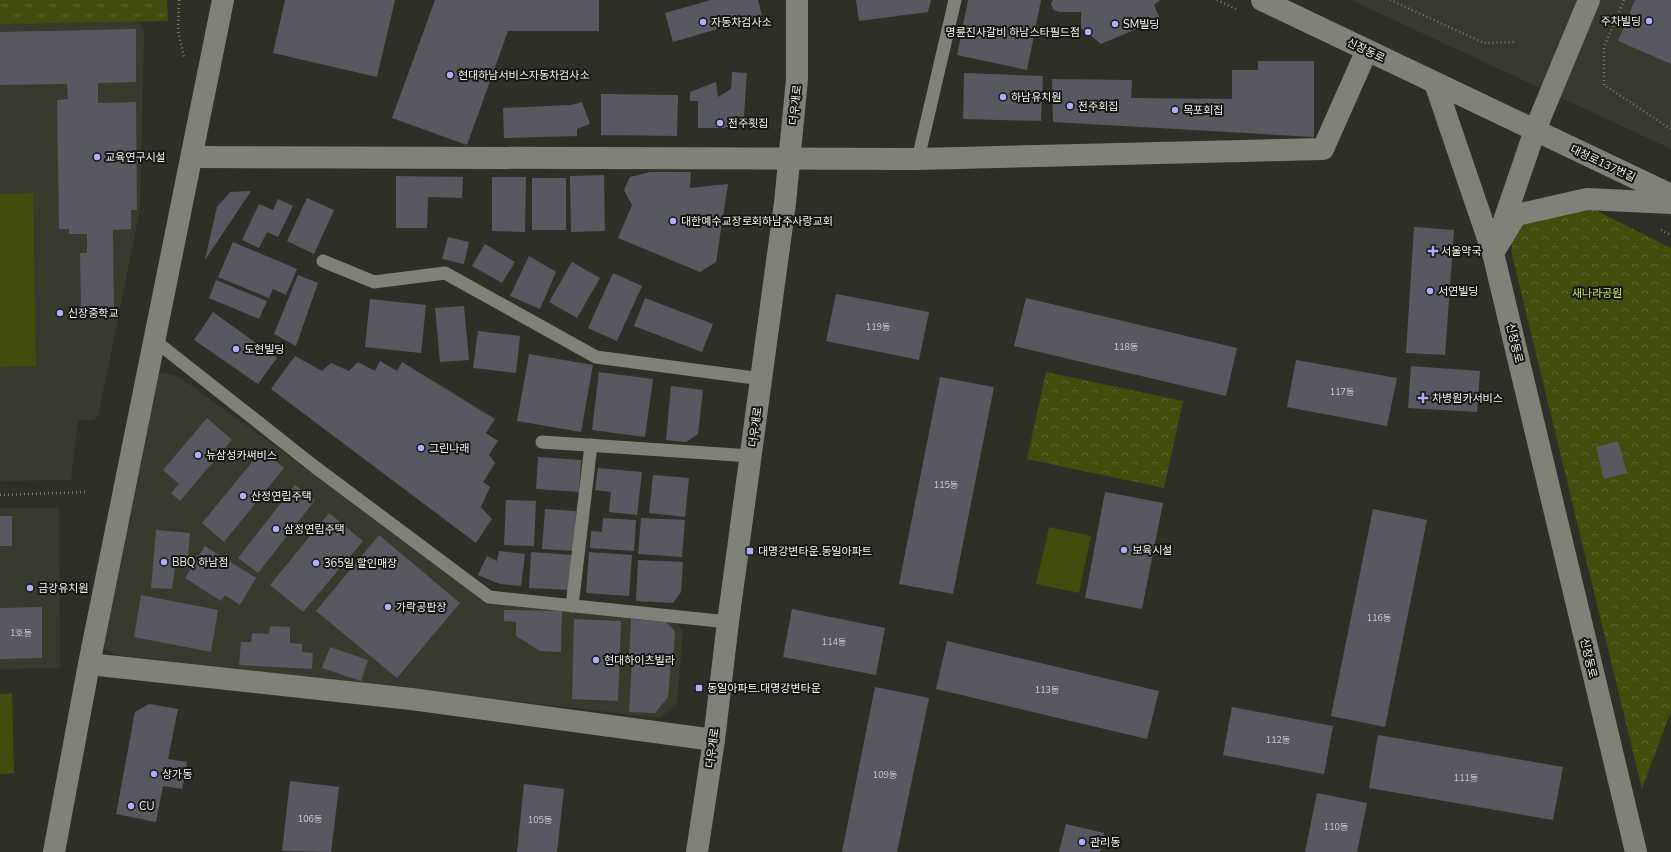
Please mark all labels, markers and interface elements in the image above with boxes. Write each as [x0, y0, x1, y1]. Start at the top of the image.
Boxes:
place label: 주차빌딩 [1601, 14, 1641, 29]
place label: 자동차검사소 [711, 15, 772, 30]
marker: 주차빌딩 [1644, 16, 1654, 26]
marker: 자동차검사소 [698, 17, 708, 27]
place label: SM빌딩 [1123, 17, 1159, 32]
marker: SM빌딩 [1110, 19, 1120, 29]
place label: 명륜진사갈비 하남스타필드점 [946, 25, 1080, 40]
marker: 명륜진사갈비 하남스타필드점 [1083, 27, 1093, 37]
street label: 신장동로 [1344, 35, 1387, 66]
place label: 현대하남서비스자동차검사소 [458, 68, 590, 83]
marker: 현대하남서비스자동차검사소 [445, 70, 455, 80]
street label: 더우개로 [786, 84, 805, 126]
place label: 하남유치원 [1011, 90, 1062, 105]
marker: 하남유치원 [998, 92, 1008, 102]
place label: 전주회집 [1078, 99, 1118, 114]
marker: 전주회집 [1065, 101, 1075, 111]
place label: 목포회집 [1183, 103, 1223, 118]
marker: 목포회집 [1170, 105, 1180, 115]
place label: 전주횟집 [728, 116, 768, 131]
marker: 전주횟집 [715, 118, 725, 128]
street label: 대청로137번길 [1568, 142, 1638, 185]
place label: 교육연구시설 [105, 150, 166, 165]
marker: 교육연구시설 [92, 152, 102, 162]
place label: 대한예수교장로회하남주사랑교회 [681, 214, 833, 229]
marker: 대한예수교장로회하남주사랑교회 [668, 216, 678, 226]
place label: 서울약국 [1441, 244, 1481, 259]
marker: 서울약국 [1428, 246, 1438, 256]
place label: 서연빌딩 [1438, 284, 1478, 299]
marker: 서연빌딩 [1425, 286, 1435, 296]
park label: 새나라공원 [1572, 286, 1622, 301]
place label: 신장중학교 [68, 306, 119, 321]
marker: 신장중학교 [55, 308, 65, 318]
house number: 119동 [866, 321, 890, 333]
street label: 신장동로 [1503, 322, 1526, 365]
house number: 118동 [1114, 341, 1138, 353]
place label: 도현빌딩 [244, 342, 284, 357]
marker: 도현빌딩 [231, 344, 241, 354]
house number: 117동 [1330, 386, 1354, 398]
place label: 차병원카서비스 [1432, 391, 1503, 406]
marker: 차병원카서비스 [1417, 392, 1429, 404]
street label: 더우개로 [745, 406, 766, 448]
place label: 그린나래 [429, 441, 469, 456]
marker: 그린나래 [416, 443, 426, 453]
place label: 뉴삼성카써비스 [206, 448, 277, 463]
marker: 뉴삼성카써비스 [193, 450, 203, 460]
house number: 115동 [934, 479, 958, 491]
place label: 산정연립주택 [251, 489, 312, 504]
marker: 산정연립주택 [238, 491, 248, 501]
place label: 삼정연립주택 [284, 522, 345, 537]
marker: 삼정연립주택 [271, 524, 281, 534]
place label: 보육시설 [1132, 543, 1172, 558]
place label: 대명강변타운.동일아파트 [758, 544, 872, 559]
marker: 보육시설 [1119, 545, 1129, 555]
marker: 대명강변타운.동일아파트 [745, 546, 755, 556]
place label: BBQ 하남점 [172, 555, 229, 570]
place label: 365일 할인매장 [324, 556, 397, 571]
marker: BBQ 하남점 [159, 557, 169, 567]
marker: 365일 할인매장 [311, 558, 321, 568]
place label: 금강유치원 [38, 581, 89, 596]
marker: 금강유치원 [25, 583, 35, 593]
place label: 가락공판장 [396, 600, 447, 615]
marker: 가락공판장 [383, 602, 393, 612]
house number: 116동 [1367, 612, 1391, 624]
house number: 1호동 [10, 627, 32, 639]
house number: 114동 [822, 636, 846, 648]
street label: 신장동로 [1577, 637, 1600, 680]
place label: 현대하이츠빌라 [604, 653, 675, 668]
marker: 현대하이츠빌라 [591, 655, 601, 665]
place label: 동일아파트.대명강변타운 [707, 681, 821, 696]
marker: 동일아파트.대명강변타운 [694, 683, 704, 693]
house number: 113동 [1035, 684, 1059, 696]
street label: 더우개로 [702, 727, 723, 769]
house number: 112동 [1266, 734, 1290, 746]
place label: 상가동 [162, 767, 192, 782]
marker: 상가동 [149, 769, 159, 779]
house number: 109동 [873, 769, 897, 781]
house number: 111동 [1454, 772, 1478, 784]
place label: CU [139, 799, 154, 814]
marker: CU [126, 801, 136, 811]
house number: 106동 [298, 813, 322, 825]
house number: 105동 [528, 814, 552, 826]
house number: 110동 [1324, 821, 1348, 833]
place label: 관리동 [1090, 835, 1120, 850]
marker: 관리동 [1077, 837, 1087, 847]

